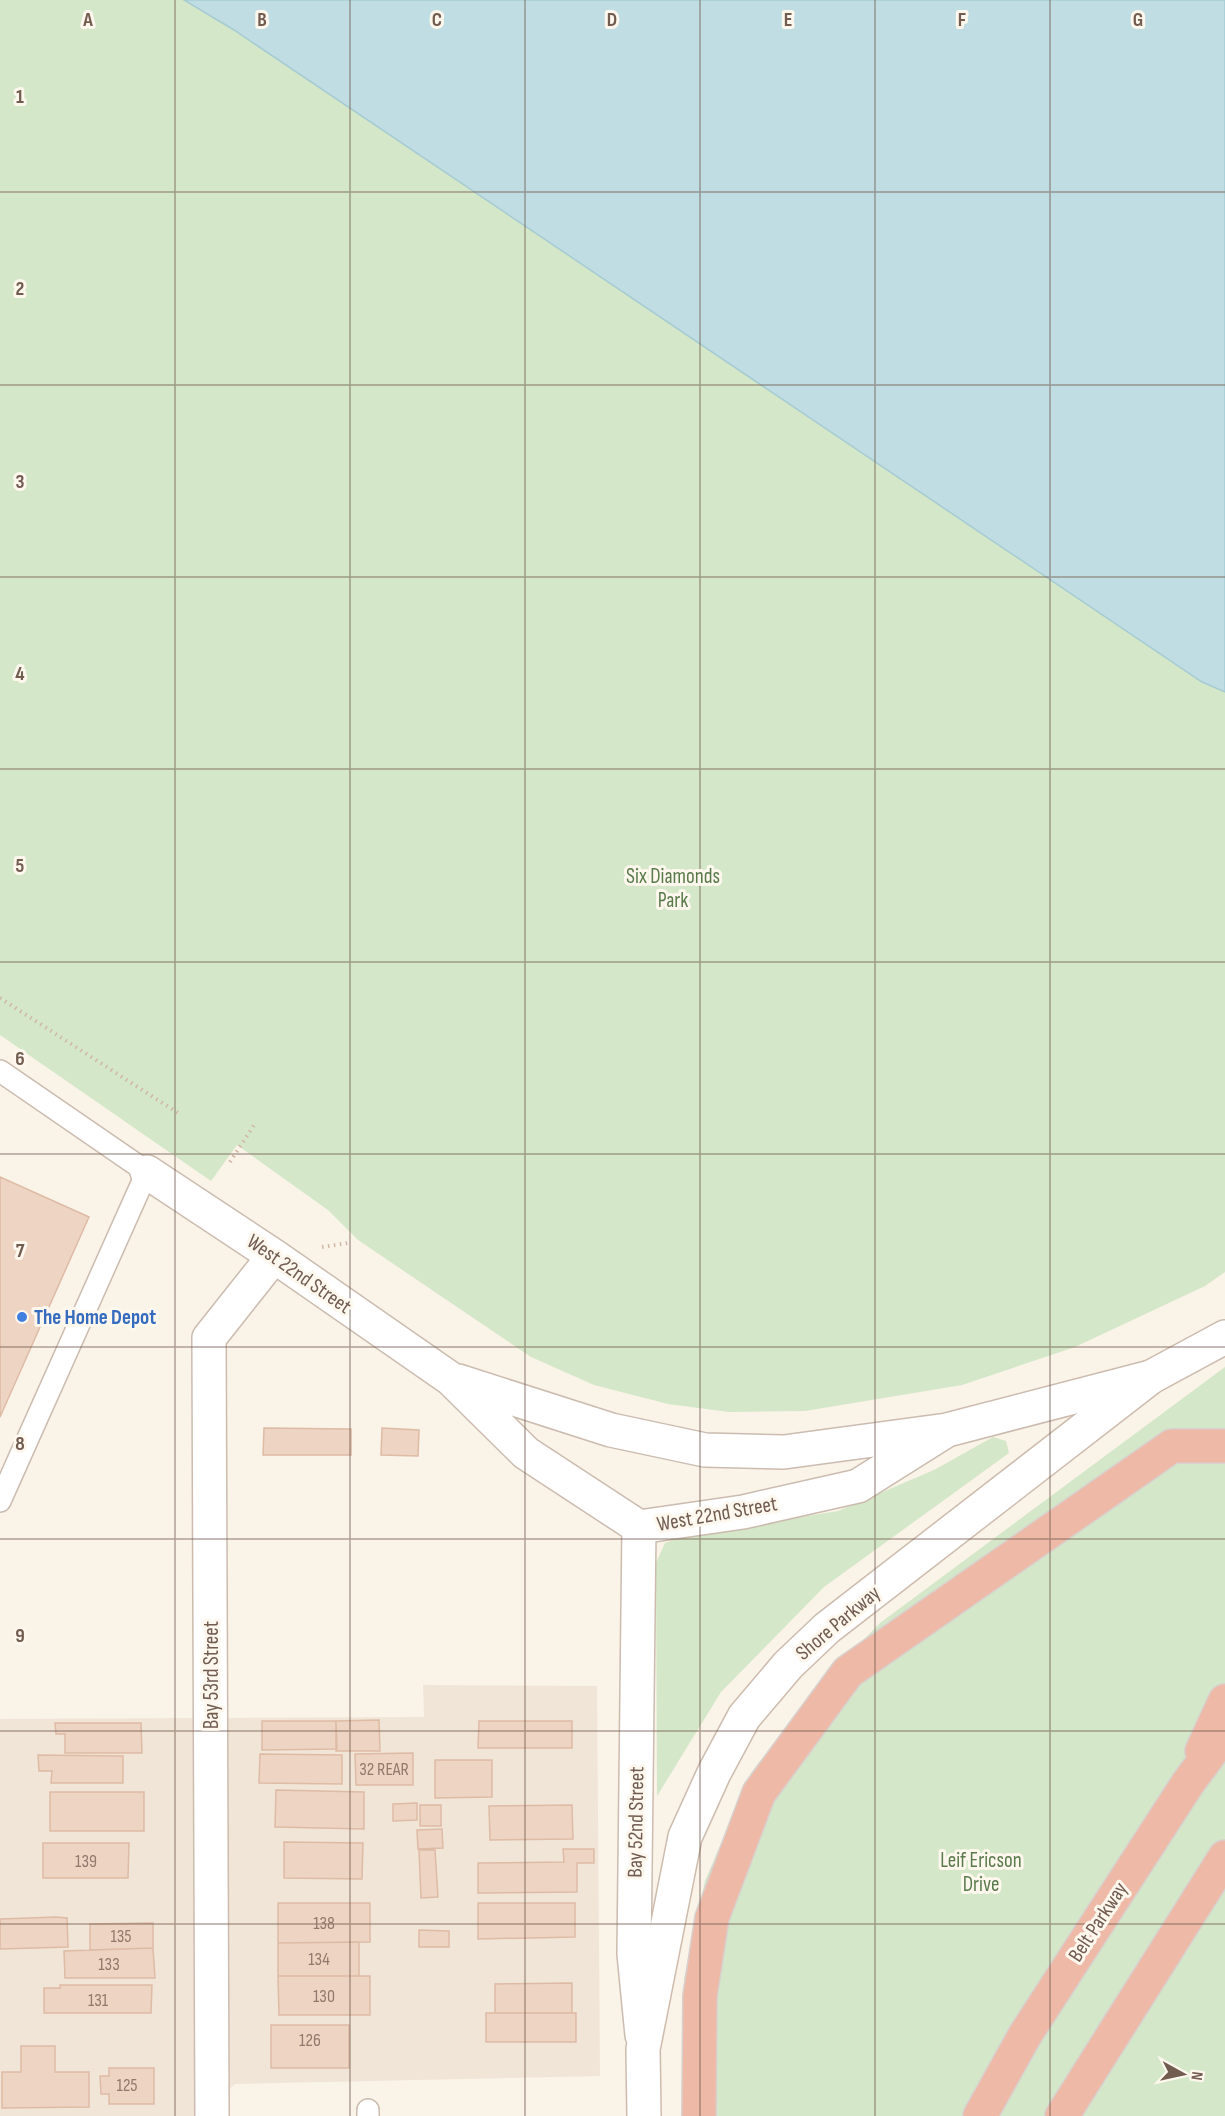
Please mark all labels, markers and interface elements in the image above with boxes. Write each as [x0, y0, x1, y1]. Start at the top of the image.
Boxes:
text: A [82, 8, 93, 32]
text: B [257, 8, 267, 32]
text: C [432, 8, 442, 32]
text: D [607, 8, 617, 32]
text: E [784, 8, 792, 32]
text: F [958, 8, 966, 32]
text: G [1133, 8, 1143, 32]
text: 1 [16, 85, 24, 109]
text: 2 [16, 277, 24, 301]
text: 3 [16, 470, 25, 494]
text: 4 [15, 662, 25, 686]
text: 5 [16, 854, 25, 878]
park label: Six Diamonds Park [626, 864, 720, 913]
text: 6 [15, 1047, 25, 1071]
street label: West 22nd Street [242, 1229, 356, 1319]
text: 7 [16, 1239, 25, 1263]
place label: The Home Depot [34, 1305, 156, 1330]
marker: The Home Depot [15, 1310, 29, 1324]
text: 8 [15, 1432, 25, 1456]
street label: West 22nd Street [655, 1491, 779, 1537]
street label: Shore Parkway [791, 1580, 885, 1666]
street label: Bay 53rd Street [199, 1621, 224, 1729]
text: 9 [15, 1624, 25, 1648]
house number: 32 REAR [359, 1759, 409, 1780]
street label: Bay 52nd Street [623, 1766, 649, 1878]
park label: Leif Ericson Drive [940, 1848, 1022, 1897]
house number: 139 [75, 1851, 97, 1872]
street label: Belt Parkway [1063, 1878, 1133, 1966]
house number: 138 [313, 1913, 335, 1934]
house number: 135 [110, 1926, 132, 1947]
house number: 134 [308, 1949, 330, 1970]
house number: 133 [98, 1954, 120, 1975]
house number: 130 [313, 1986, 335, 2007]
house number: 131 [88, 1990, 109, 2011]
house number: 126 [299, 2030, 321, 2051]
north arrow [1153, 2044, 1213, 2104]
text: N [1186, 2070, 1206, 2081]
house number: 125 [116, 2075, 138, 2096]

